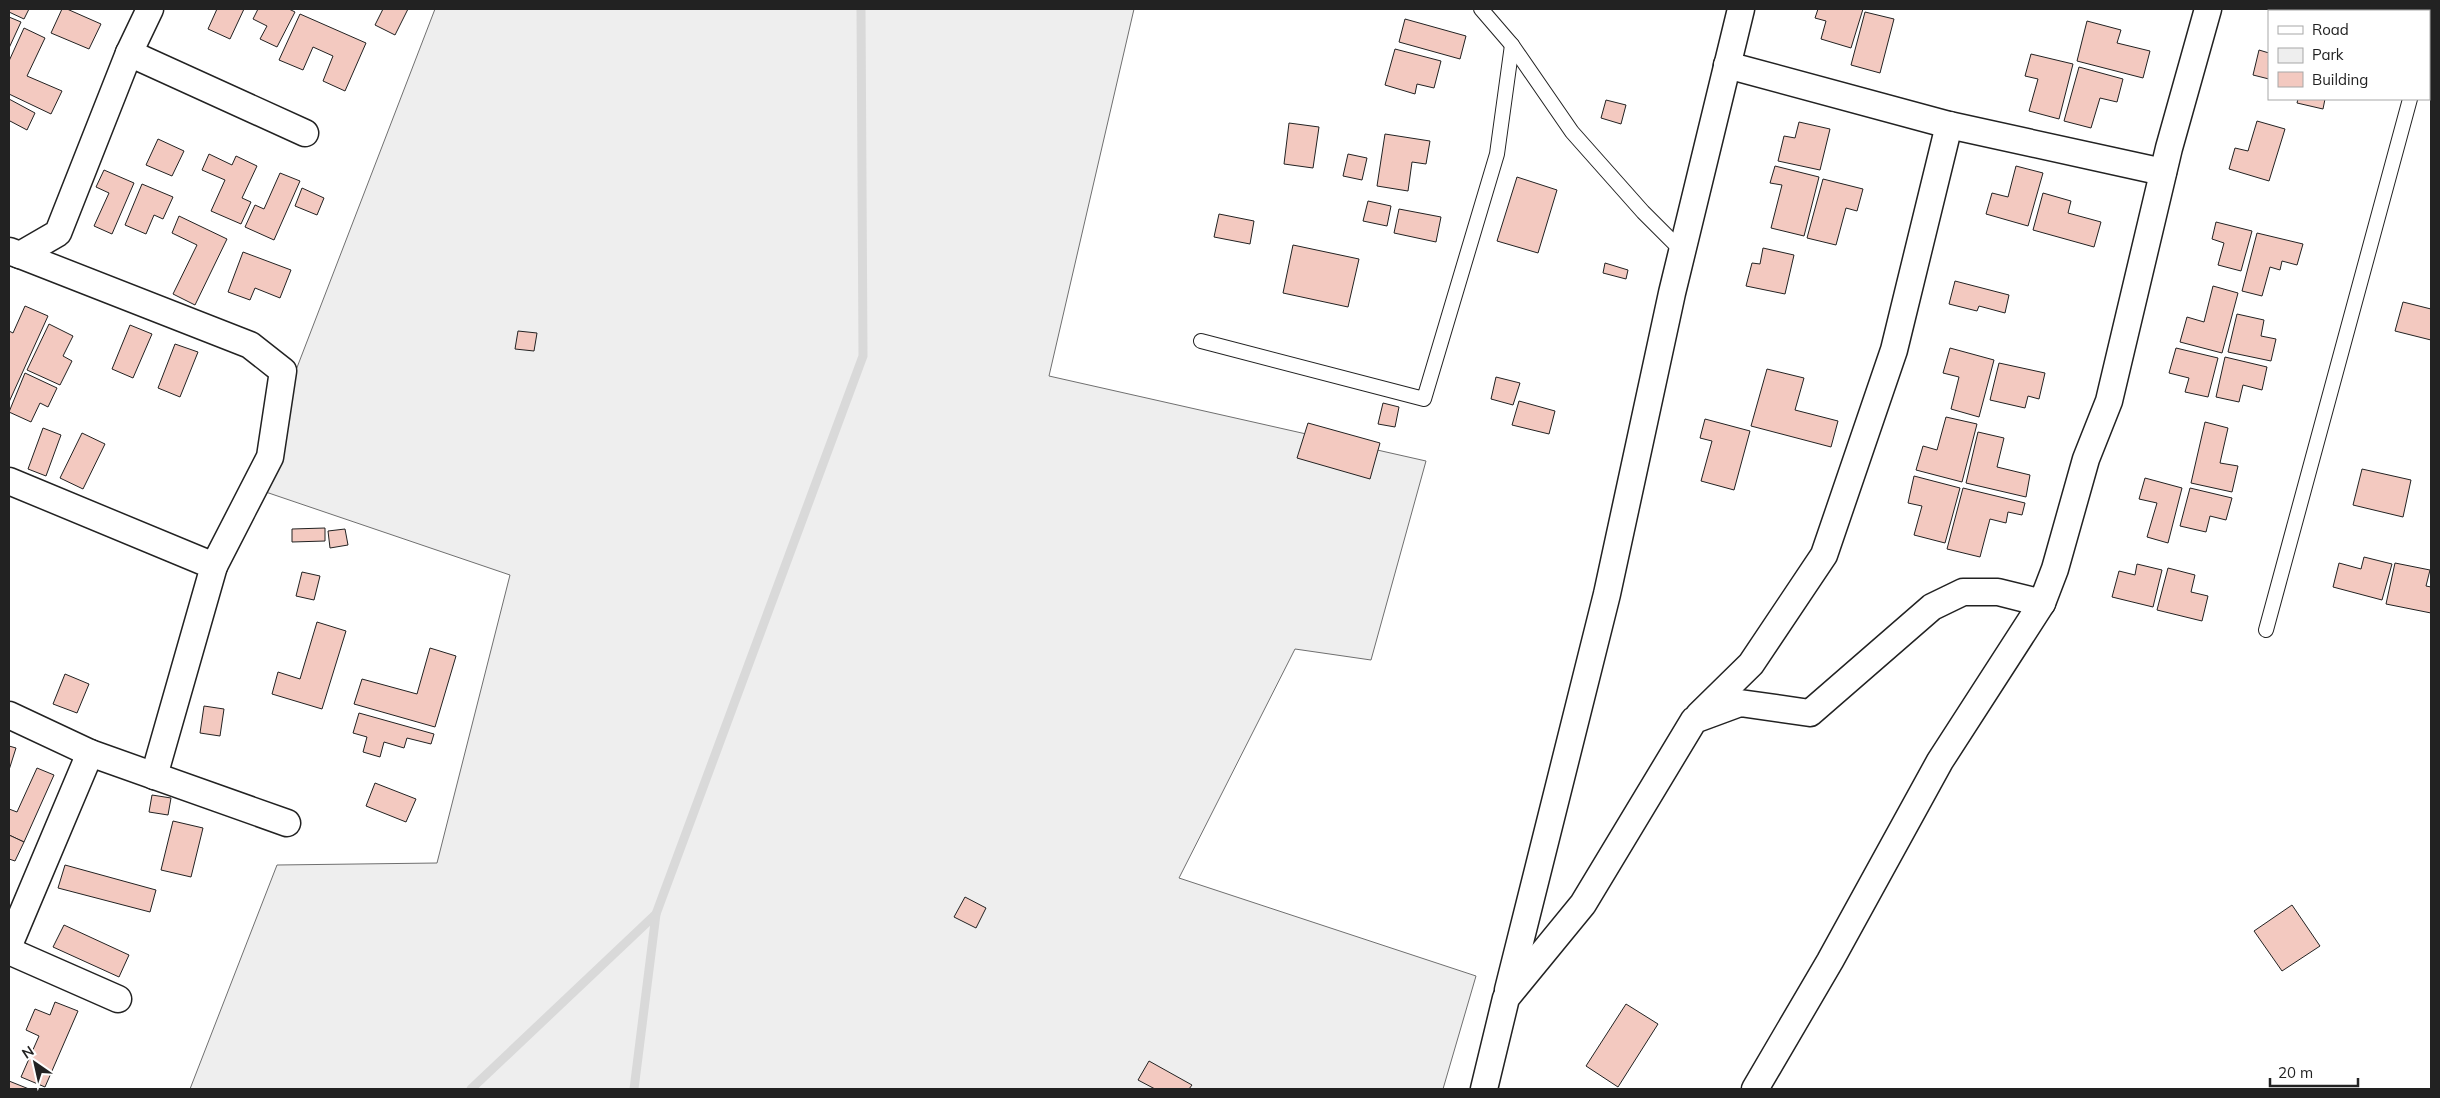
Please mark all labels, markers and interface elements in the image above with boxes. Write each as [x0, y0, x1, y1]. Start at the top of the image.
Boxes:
legend [2268, 10, 2430, 100]
text: Road [2312, 20, 2349, 39]
text: Park [2312, 45, 2344, 64]
text: Building [2312, 70, 2368, 89]
north arrow [10, 1038, 60, 1088]
text: N [18, 1042, 37, 1063]
scale bar [2270, 1056, 2358, 1088]
text: 20 m [2278, 1063, 2313, 1082]

